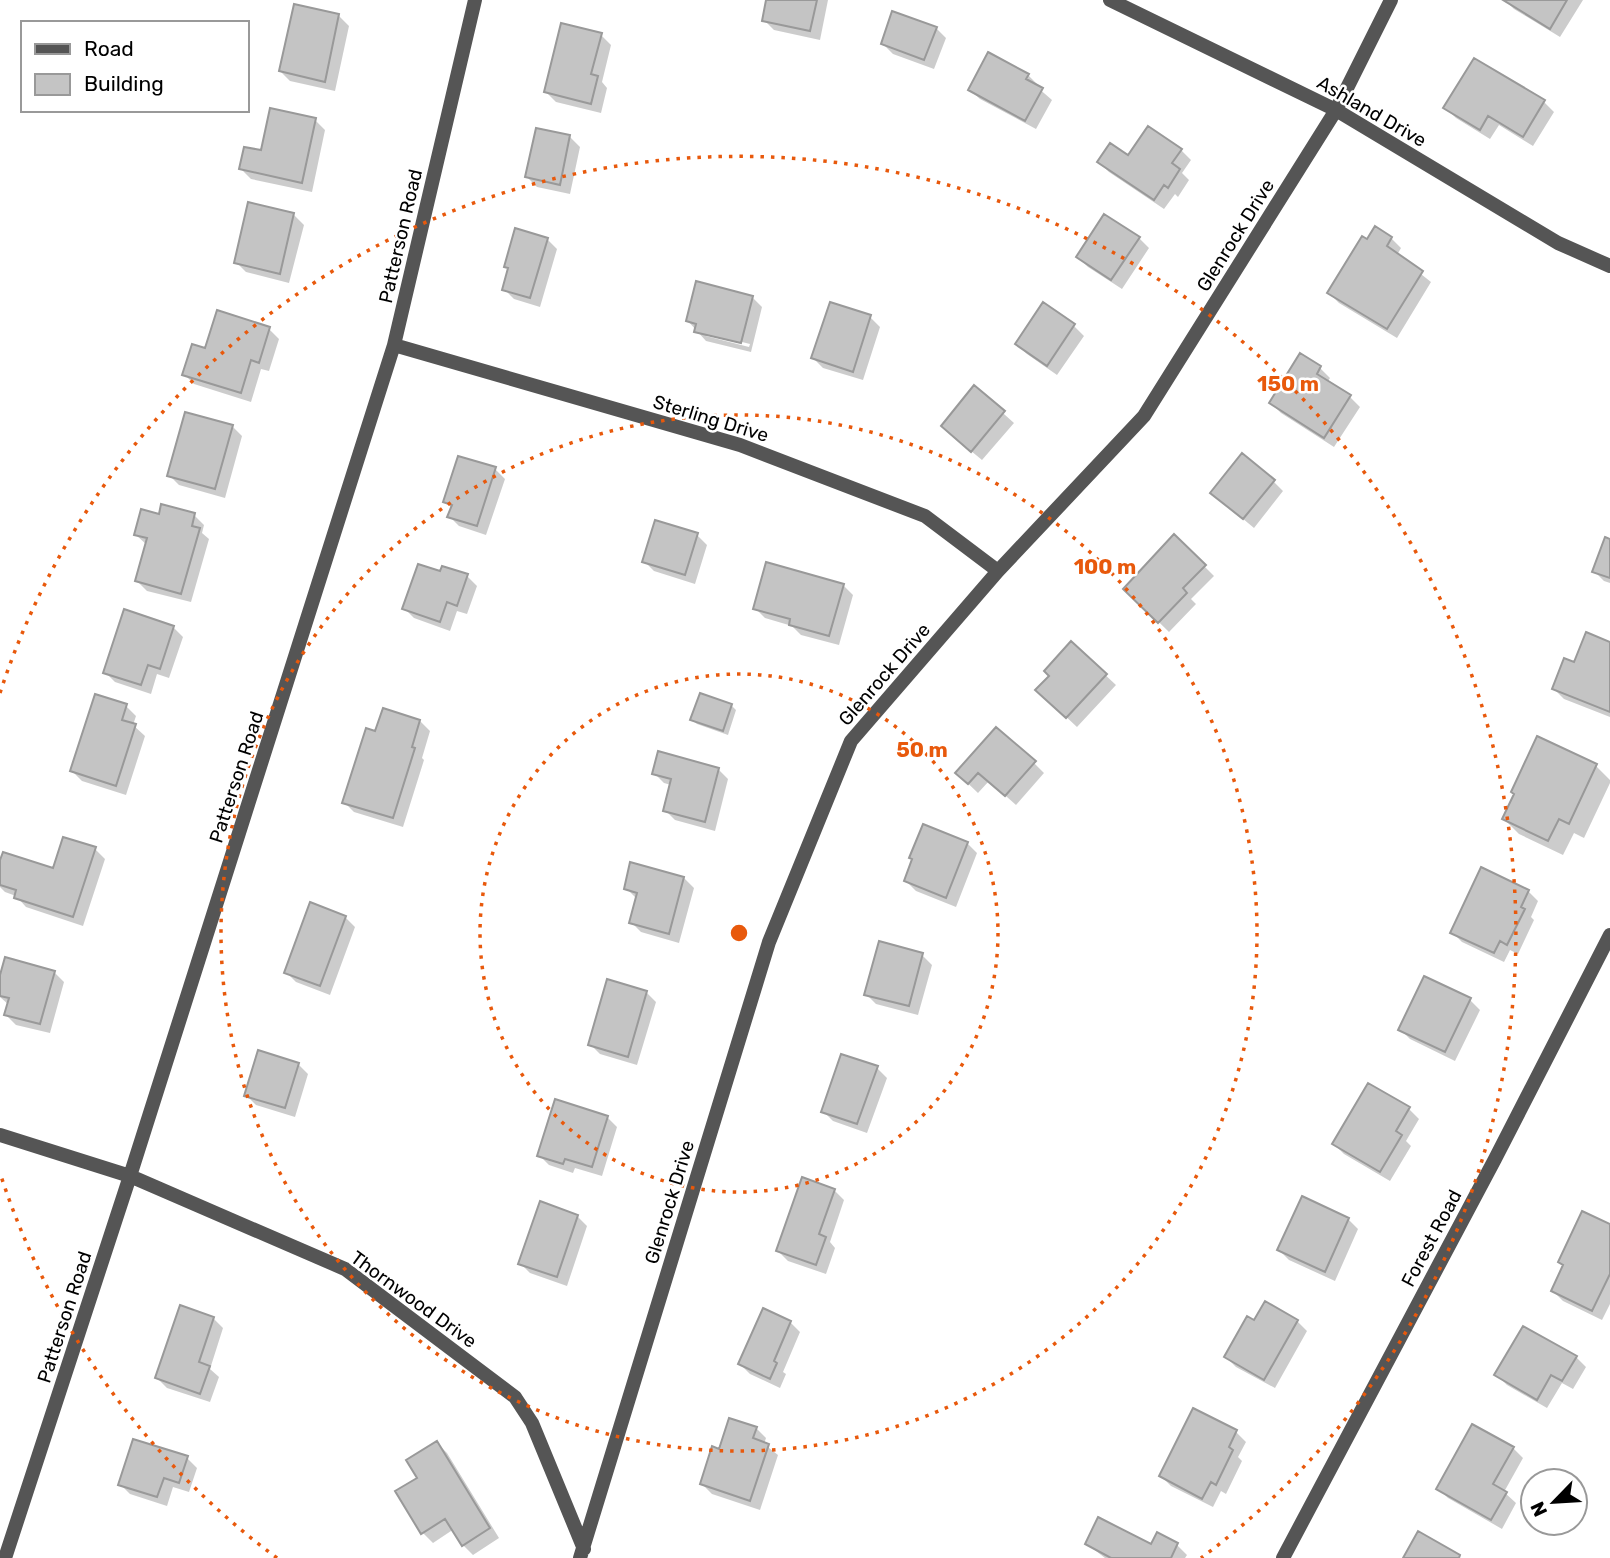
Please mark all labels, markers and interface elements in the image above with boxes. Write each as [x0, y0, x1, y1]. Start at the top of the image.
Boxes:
legend [21, 21, 248, 112]
text: Road [84, 36, 134, 61]
text: Building [84, 71, 164, 96]
street label: Ashland Drive [1313, 71, 1430, 152]
street label: Patterson Road [374, 167, 427, 305]
street label: Glenrock Drive [1192, 175, 1279, 296]
text: 150 m [1257, 371, 1319, 396]
street label: Sterling Drive [650, 390, 771, 447]
text: 100 m [1074, 554, 1136, 579]
street label: Glenrock Drive [834, 618, 935, 730]
street label: Patterson Road [204, 708, 269, 846]
text: 50 m [896, 737, 948, 762]
centre of rings [727, 921, 751, 945]
street label: Glenrock Drive [640, 1138, 699, 1267]
street label: Forest Road [1396, 1186, 1467, 1291]
street label: Thornwood Drive [346, 1246, 481, 1353]
street label: Patterson Road [32, 1248, 97, 1386]
north arrow [1519, 1467, 1589, 1537]
text: N [1526, 1498, 1552, 1520]

